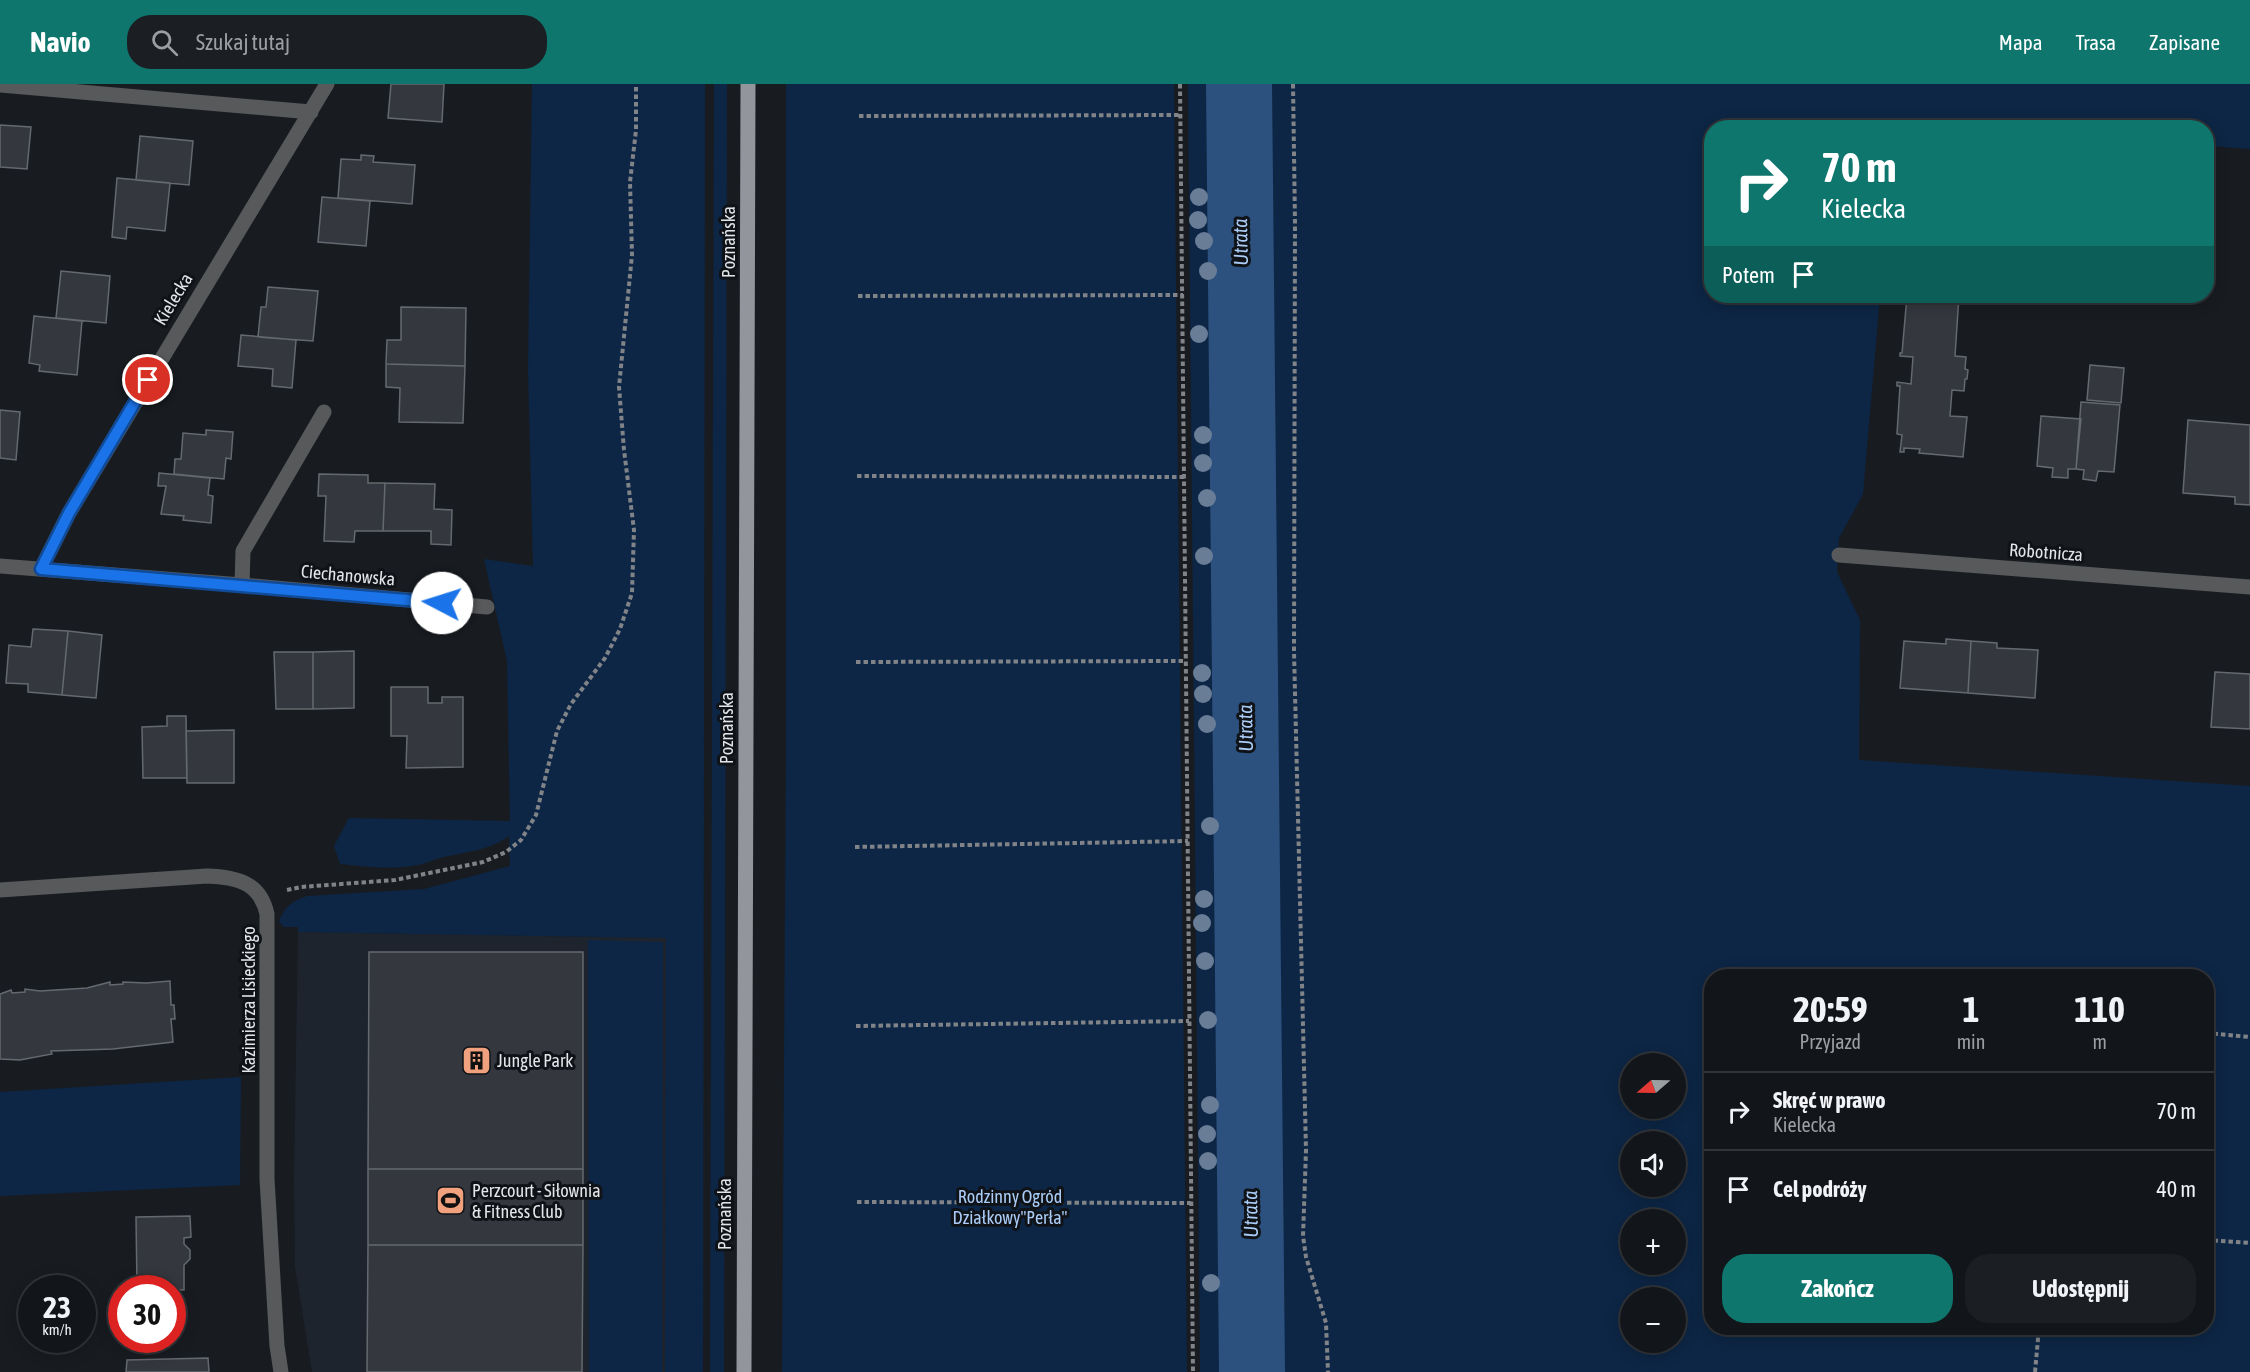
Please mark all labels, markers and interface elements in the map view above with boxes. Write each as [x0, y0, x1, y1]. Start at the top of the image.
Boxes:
search box [127, 15, 547, 69]
text: Navio [30, 26, 91, 58]
icon: search [148, 26, 181, 59]
text: Szukaj tutaj [196, 29, 290, 55]
text: Mapa [1999, 30, 2042, 54]
text: Trasa [2075, 30, 2116, 54]
text: Zapisane [2149, 30, 2220, 54]
text: 70 m [1821, 143, 1896, 191]
icon: right [1722, 144, 1800, 222]
text: Kielecka [1821, 193, 1906, 224]
street label: Poznańska [718, 206, 739, 278]
water label: Utrata [1228, 218, 1252, 266]
icon: arrive [1787, 258, 1820, 291]
text: Potem [1722, 262, 1775, 288]
street label: Kielecka [149, 269, 197, 329]
pin [122, 354, 173, 405]
icon: arrive [131, 363, 164, 396]
street label: Robotnicza [2008, 539, 2084, 565]
street label: Ciechanowska [300, 560, 396, 590]
position arrow [410, 571, 474, 635]
street label: Poznańska [716, 692, 737, 764]
water label: Utrata [1233, 704, 1257, 752]
street label: Kazimierza Lisieckiego [238, 926, 259, 1074]
text: 20:59 [1793, 988, 1868, 1030]
text: 1 [1963, 988, 1979, 1030]
text: 110 [2074, 988, 2125, 1030]
text: Przyjazd [1800, 1030, 1861, 1053]
text: min [1957, 1030, 1985, 1053]
text: m [2092, 1030, 2107, 1053]
building icon: Jungle Park [460, 1044, 492, 1076]
place label: Jungle Park [497, 1050, 573, 1071]
north arrow [1620, 1053, 1686, 1119]
map controls [1620, 1053, 1686, 1353]
text: Skręć w prawo [1773, 1087, 1886, 1113]
icon: right [1722, 1095, 1755, 1128]
text: 70 m [2156, 1098, 2196, 1124]
text: Kielecka [1773, 1113, 1836, 1136]
button: sound [1620, 1131, 1686, 1197]
icon: arrive [1722, 1173, 1755, 1206]
text: Cel podróży [1773, 1176, 1867, 1202]
text: 40 m [2156, 1176, 2196, 1202]
street label: Poznańska [714, 1178, 735, 1250]
place label: Perzcourt - Siłownia & Fitness Club [472, 1180, 601, 1222]
sports icon: Perzcourt - Siłownia & Fitness Club [435, 1184, 467, 1216]
park label: Rodzinny Ogród Działkowy"Perła" [953, 1186, 1068, 1228]
water label: Utrata [1238, 1190, 1262, 1238]
button: + [1620, 1209, 1686, 1275]
button: Zakończ [1722, 1254, 1953, 1323]
button: Udostępnij [1965, 1254, 2196, 1323]
speed limit sign: 30 [108, 1275, 186, 1353]
button: − [1620, 1287, 1686, 1353]
text: 23 [43, 1290, 71, 1324]
text: km/h [42, 1321, 72, 1338]

